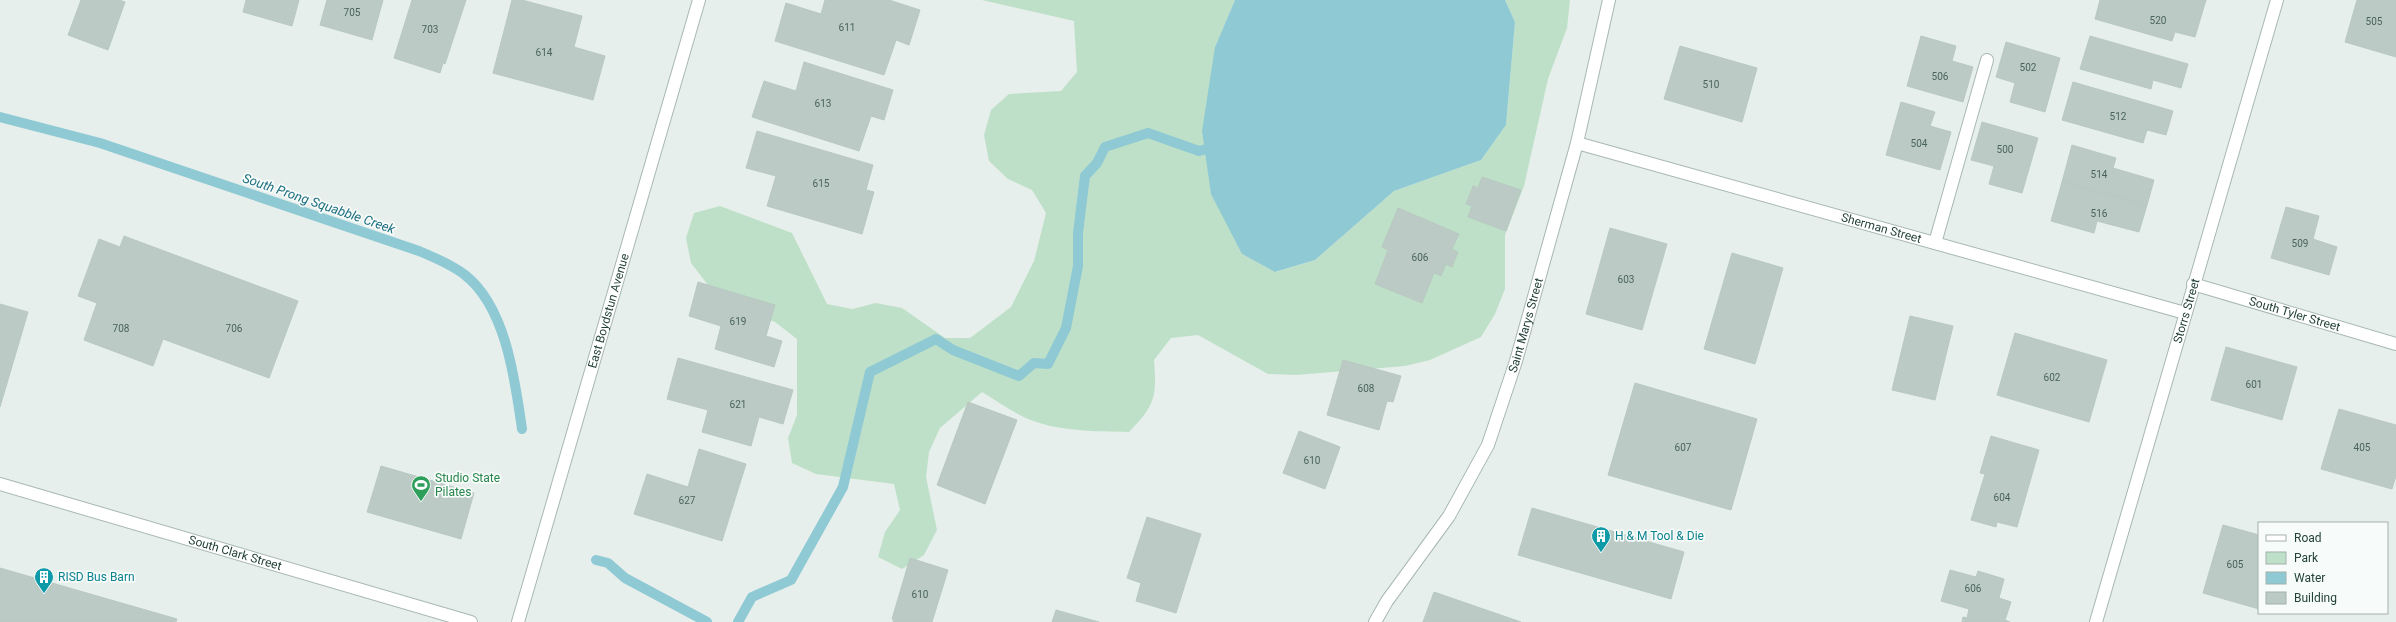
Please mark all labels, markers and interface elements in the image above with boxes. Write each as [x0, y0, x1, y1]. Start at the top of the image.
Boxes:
house number: 705 [344, 7, 361, 18]
house number: 520 [2150, 15, 2167, 26]
house number: 505 [2366, 16, 2383, 27]
house number: 611 [839, 22, 855, 33]
house number: 703 [422, 24, 438, 35]
house number: 614 [536, 47, 553, 58]
house number: 502 [2020, 62, 2037, 73]
house number: 506 [1932, 71, 1949, 82]
house number: 510 [1703, 79, 1720, 90]
house number: 613 [815, 98, 831, 109]
house number: 512 [2110, 111, 2127, 122]
house number: 504 [1911, 138, 1928, 149]
house number: 500 [1997, 144, 2014, 155]
house number: 514 [2091, 169, 2108, 180]
water label: South Prong Squabble Creek [241, 170, 398, 237]
house number: 615 [813, 178, 830, 189]
house number: 516 [2091, 208, 2108, 219]
street label: Sherman Street [1840, 210, 1923, 246]
house number: 509 [2292, 238, 2308, 249]
street label: East Boydstun Avenue [585, 252, 632, 370]
house number: 606 [1412, 252, 1429, 263]
house number: 603 [1618, 274, 1634, 285]
street label: Saint Marys Street [1506, 276, 1546, 375]
street label: Storrs Street [2170, 277, 2203, 345]
street label: South Tyler Street [2247, 294, 2342, 334]
house number: 619 [730, 316, 746, 327]
house number: 708 [113, 323, 130, 334]
house number: 706 [226, 323, 243, 334]
house number: 602 [2044, 372, 2061, 383]
house number: 601 [2246, 379, 2262, 390]
house number: 608 [1358, 383, 1375, 394]
house number: 621 [730, 399, 746, 410]
house number: 607 [1675, 442, 1692, 453]
house number: 405 [2354, 442, 2371, 453]
house number: 610 [1304, 455, 1321, 466]
place label: Studio State Pilates [435, 471, 500, 499]
sports icon: Studio State Pilates [410, 474, 432, 502]
house number: 604 [1994, 492, 2011, 503]
house number: 627 [679, 495, 696, 506]
legend [2258, 522, 2388, 614]
building icon: H & M Tool & Die [1590, 525, 1612, 553]
place label: H & M Tool & Die [1615, 529, 1704, 543]
text: Road [2294, 531, 2322, 545]
street label: South Clark Street [187, 533, 283, 573]
text: Park [2294, 551, 2319, 565]
house number: 605 [2227, 559, 2244, 570]
building icon: RISD Bus Barn [33, 566, 55, 594]
place label: RISD Bus Barn [58, 570, 135, 584]
text: Water [2294, 571, 2325, 585]
house number: 606 [1965, 583, 1982, 594]
house number: 610 [912, 589, 929, 600]
text: Building [2294, 591, 2337, 605]

